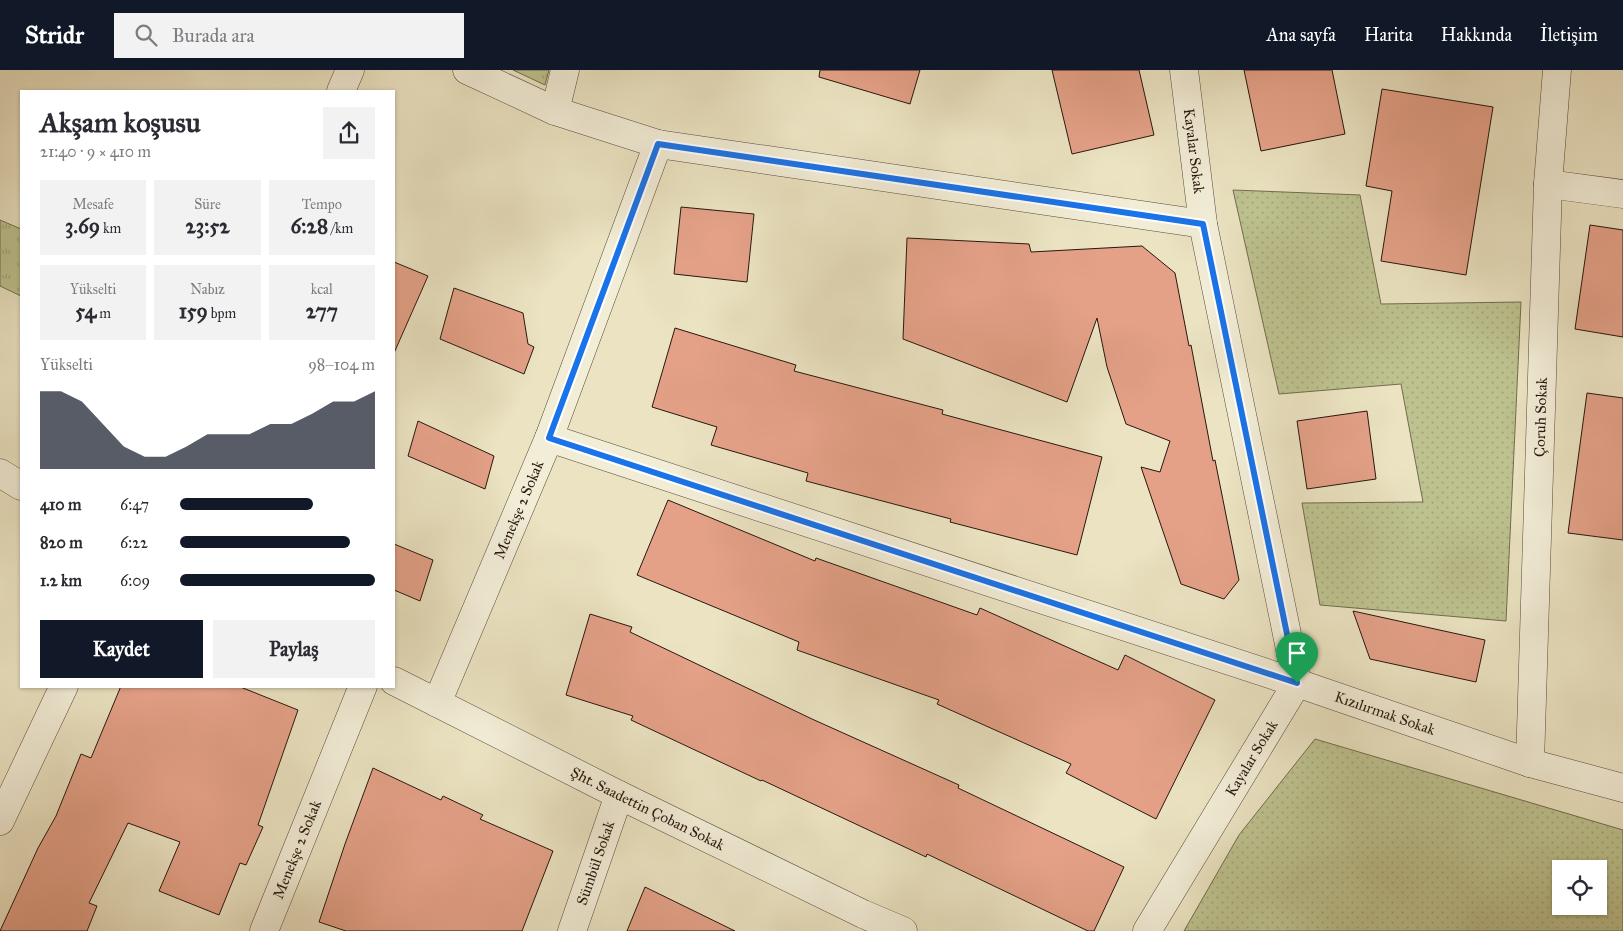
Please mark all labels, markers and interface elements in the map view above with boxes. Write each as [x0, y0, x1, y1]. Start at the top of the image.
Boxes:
search box [114, 13, 464, 58]
text: Stridr [25, 20, 84, 50]
icon: search [132, 21, 160, 49]
text: Burada ara [172, 24, 255, 47]
text: Ana sayfa [1267, 24, 1336, 46]
text: Harita [1364, 24, 1413, 46]
text: Hakkında [1441, 24, 1512, 46]
text: İletişim [1540, 24, 1598, 46]
text: Akşam koşusu [40, 105, 201, 140]
button: share [323, 107, 375, 159]
street label: Kayalar Sokak [1180, 107, 1208, 195]
text: 21:40 · 9 × 410 m [40, 142, 151, 161]
text: Mesafe [72, 196, 114, 213]
text: Süre [194, 196, 221, 213]
text: Tempo [302, 196, 342, 213]
text: 3.69 [65, 213, 100, 239]
text: 23:52 [185, 213, 230, 239]
text: 6:28 [291, 213, 328, 239]
text: km [100, 220, 121, 237]
text: /km [328, 220, 353, 237]
text: Yükselti [70, 281, 116, 298]
text: Nabız [190, 281, 225, 298]
text: kcal [311, 281, 333, 298]
text: 54 [75, 298, 96, 324]
text: 159 [179, 298, 208, 324]
text: 277 [306, 298, 338, 324]
text: m [96, 305, 111, 322]
text: bpm [208, 305, 236, 322]
text: Yükselti [40, 355, 93, 374]
text: 98–104 m [308, 355, 375, 374]
street label: Çoruh Sokak [1531, 377, 1551, 457]
street label: Menekşe 2 Sokak [490, 458, 547, 561]
text: 410 m [40, 495, 81, 514]
text: 6:47 [120, 495, 149, 514]
text: 820 m [40, 533, 83, 552]
text: 6:22 [120, 533, 148, 552]
text: 1.2 km [40, 571, 82, 590]
text: 6:09 [120, 571, 150, 590]
button: Kaydet [40, 620, 203, 678]
button: Paylaş [213, 620, 375, 678]
pin [1276, 632, 1318, 683]
icon: arrive [1283, 639, 1311, 667]
street label: Kızılırmak Sokak [1332, 688, 1438, 739]
street label: Kayalar Sokak [1222, 717, 1281, 800]
street label: Şht. Saadettin Çoban Sokak [568, 763, 728, 854]
street label: Menekşe 2 Sokak [269, 797, 325, 901]
street label: Sümbül Sokak [573, 818, 618, 908]
map controls [1552, 860, 1607, 915]
button: locate [1552, 860, 1607, 915]

